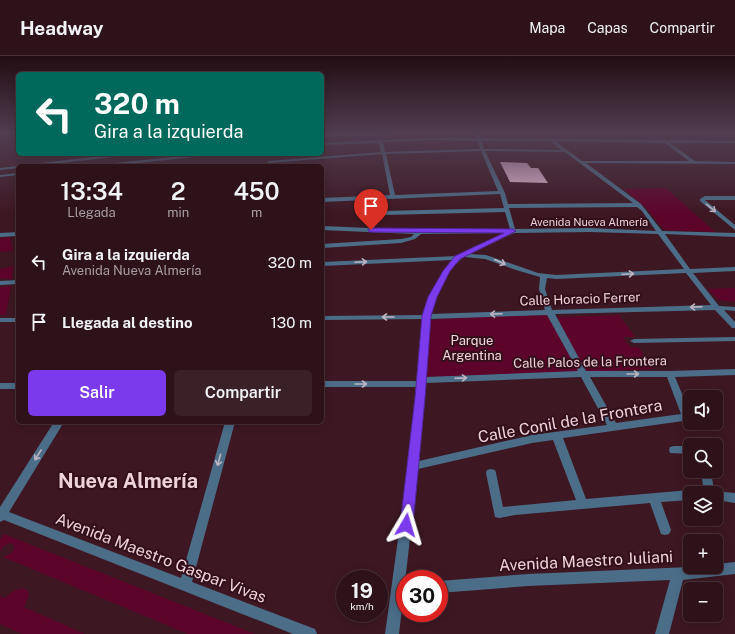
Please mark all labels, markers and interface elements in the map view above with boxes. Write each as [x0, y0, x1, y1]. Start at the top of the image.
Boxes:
text: Headway [20, 17, 103, 39]
text: Mapa [529, 20, 565, 36]
text: Capas [587, 20, 628, 36]
text: Compartir [650, 20, 715, 36]
text: 320 m [94, 87, 180, 120]
icon: left [28, 88, 80, 140]
text: Gira a la izquierda [94, 121, 243, 142]
text: 13:34 [60, 177, 123, 205]
text: 2 [171, 177, 186, 205]
text: 450 [234, 177, 280, 205]
pin [354, 189, 388, 230]
icon: arrive [360, 195, 382, 217]
one-way arrow [706, 203, 716, 212]
text: Llegada [67, 205, 116, 220]
text: min [167, 205, 189, 220]
text: m [251, 205, 262, 220]
street label: Avenida Nueva Almería [530, 216, 648, 228]
text: Gira a la izquierda [62, 246, 190, 263]
icon: left [28, 251, 50, 273]
text: 320 m [268, 254, 312, 271]
one-way arrow [354, 259, 367, 266]
one-way arrow [494, 259, 506, 267]
text: Avenida Nueva Almería [62, 263, 202, 278]
one-way arrow [621, 271, 634, 278]
street label: Calle Horacio Ferrer [519, 289, 641, 309]
one-way arrow [690, 303, 703, 311]
one-way arrow [490, 310, 503, 317]
icon: arrive [28, 311, 50, 333]
text: Llegada al destino [62, 314, 193, 331]
text: 130 m [271, 314, 312, 331]
one-way arrow [382, 314, 395, 321]
park label: Parque Argentina [442, 333, 502, 363]
street label: Calle Palos de la Frontera [513, 353, 667, 371]
button: Salir [28, 370, 166, 416]
button: Compartir [174, 370, 312, 416]
one-way arrow [626, 370, 639, 378]
one-way arrow [454, 375, 467, 382]
one-way arrow [354, 380, 367, 388]
map controls [683, 390, 723, 622]
button: sound [683, 390, 723, 430]
street label: Calle Conil de la Frontera [476, 395, 664, 447]
button: search [683, 438, 723, 478]
one-way arrow [34, 449, 42, 460]
one-way arrow [215, 453, 223, 466]
district label: Nueva Almería [58, 469, 198, 493]
button: layers [683, 486, 723, 526]
position arrow [385, 504, 427, 546]
street label: Avenida Maestro Gaspar Vivas [53, 509, 269, 607]
button: + [683, 534, 723, 574]
street label: Avenida Maestro Juliani [498, 547, 674, 575]
speed limit sign: 30 [396, 570, 448, 622]
text: 19 [351, 579, 373, 603]
button: − [683, 582, 723, 622]
text: km/h [350, 600, 374, 612]

